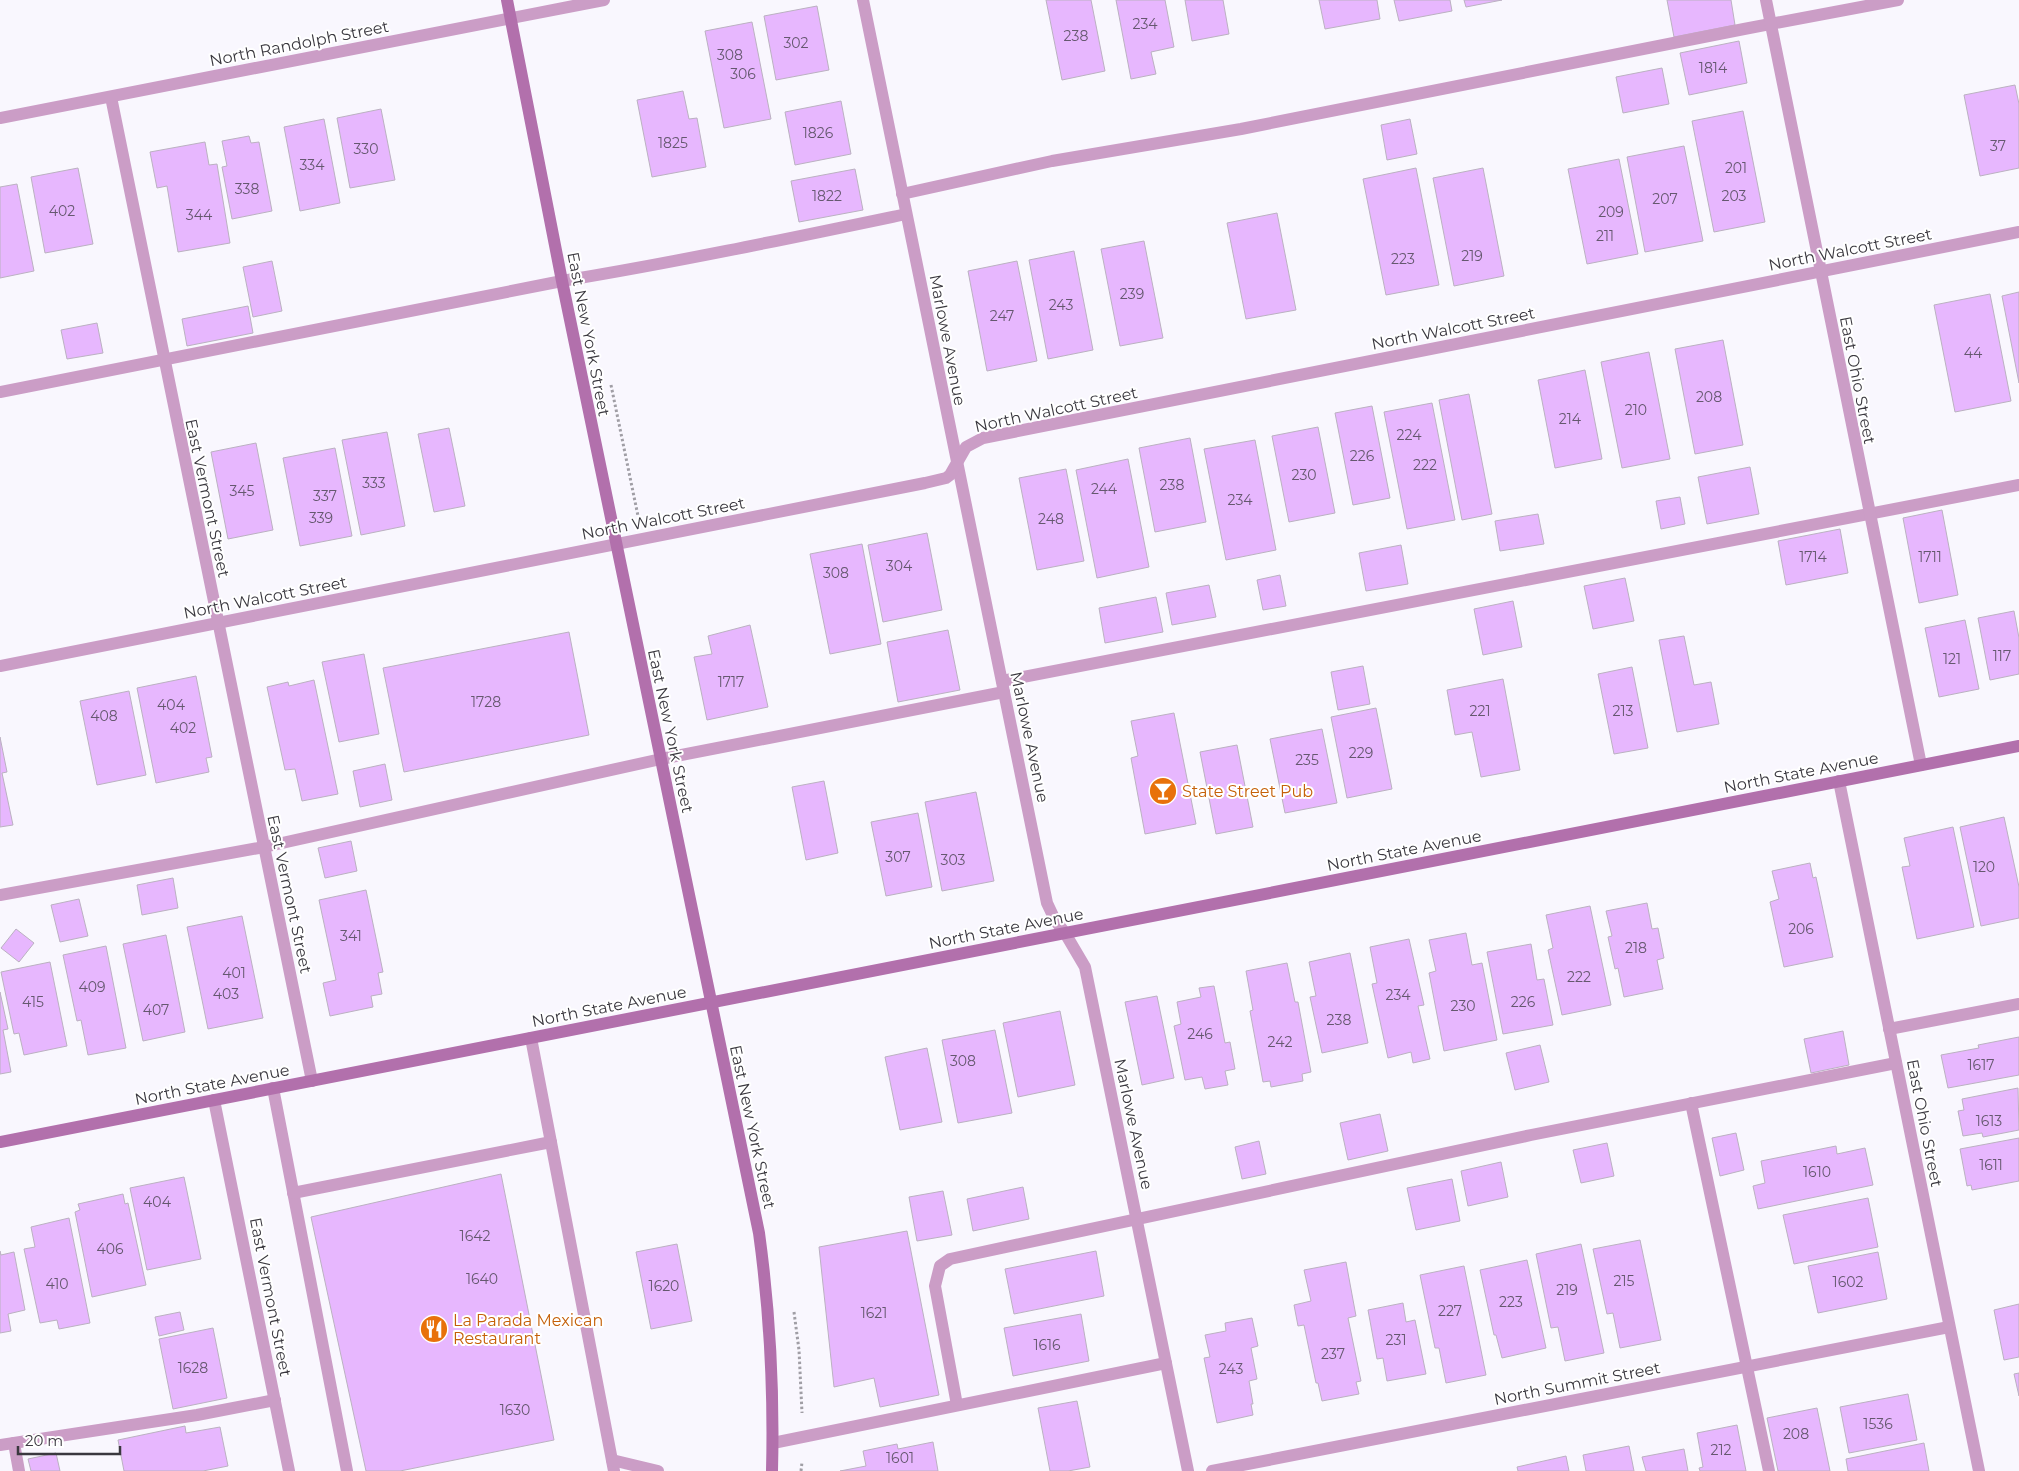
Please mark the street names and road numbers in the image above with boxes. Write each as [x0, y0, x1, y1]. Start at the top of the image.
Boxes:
street label: North Randolph Street [208, 17, 391, 70]
street label: North Walcott Street [1767, 224, 1934, 275]
street label: East New York Street [563, 250, 614, 418]
street label: Marlowe Avenue [925, 273, 970, 407]
street label: North Walcott Street [1370, 303, 1537, 354]
street label: East Ohio Street [1836, 315, 1879, 446]
street label: North Walcott Street [973, 383, 1140, 436]
street label: East Vermont Street [181, 417, 234, 580]
street label: North Walcott Street [580, 493, 747, 544]
street label: North Walcott Street [182, 572, 349, 623]
street label: East New York Street [644, 647, 697, 815]
street label: Marlowe Avenue [1006, 670, 1053, 804]
street label: North State Avenue [1722, 748, 1880, 797]
street label: East Vermont Street [263, 813, 316, 976]
street label: North State Avenue [1325, 826, 1483, 875]
street label: North State Avenue [927, 904, 1085, 953]
street label: North State Avenue [530, 982, 688, 1031]
street label: East New York Street [726, 1043, 779, 1211]
street label: Marlowe Avenue [1110, 1057, 1157, 1191]
street label: East Ohio Street [1903, 1058, 1946, 1189]
street label: North State Avenue [133, 1060, 291, 1109]
street label: East Vermont Street [246, 1216, 295, 1379]
street label: North Summit Street [1492, 1358, 1662, 1409]

